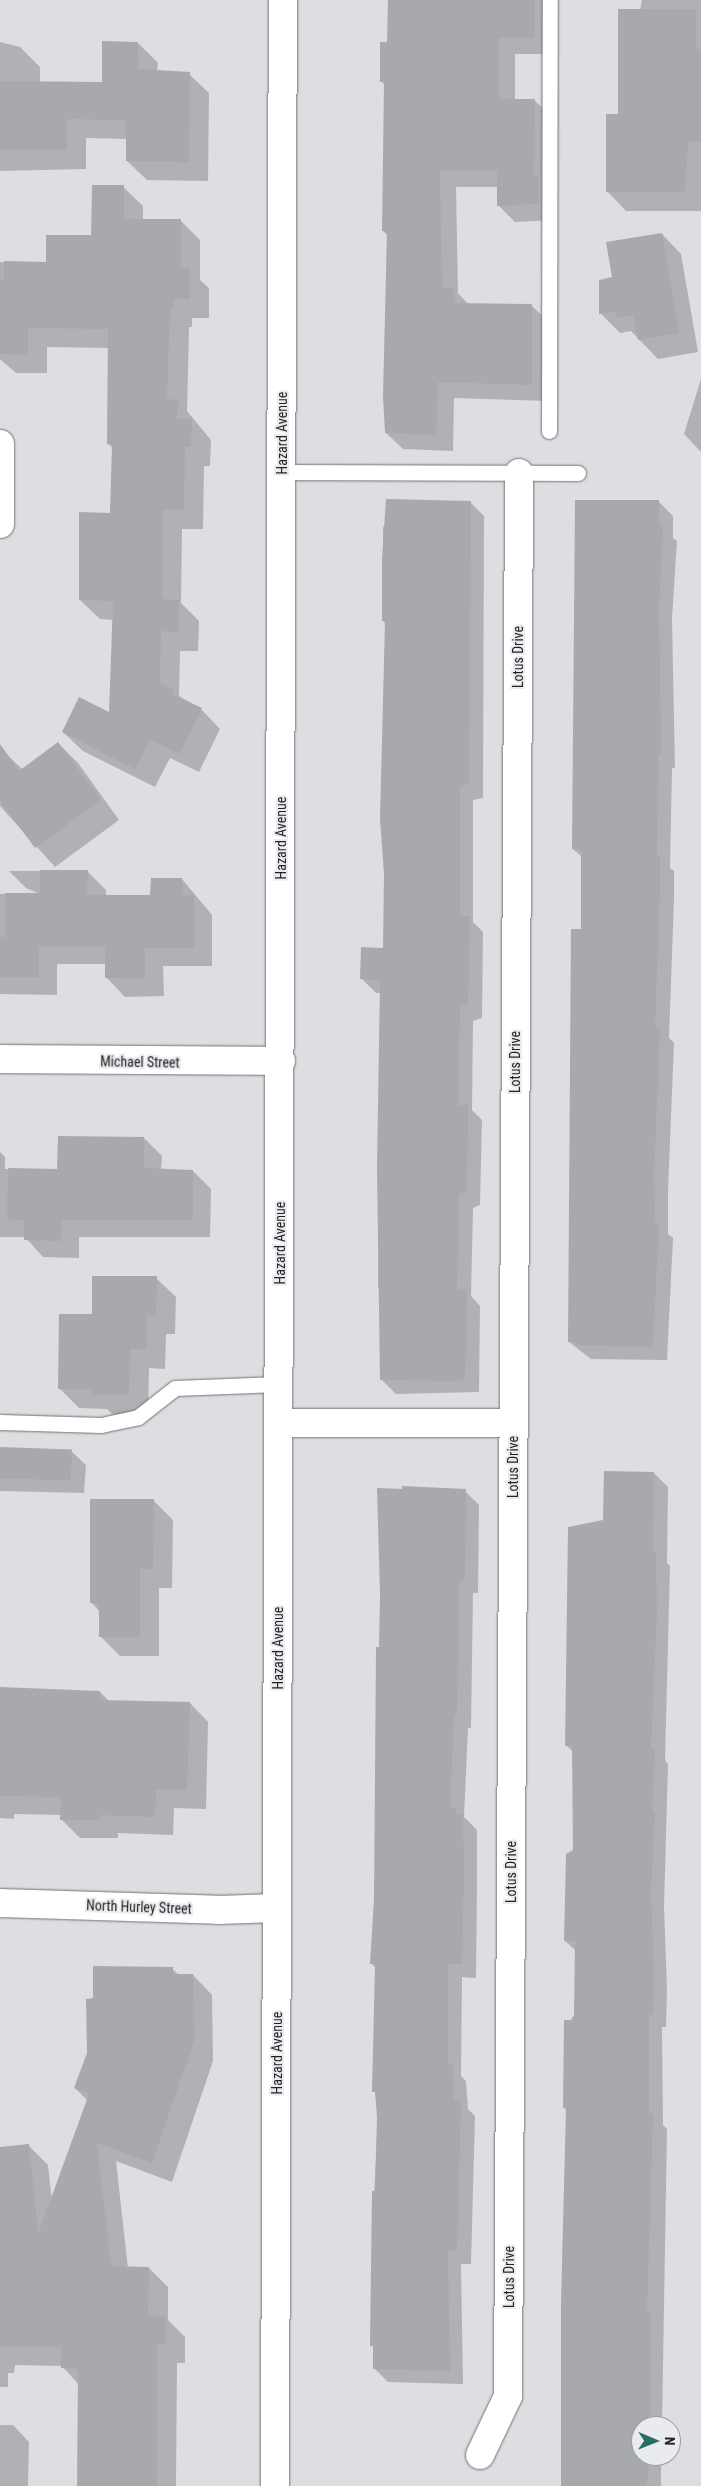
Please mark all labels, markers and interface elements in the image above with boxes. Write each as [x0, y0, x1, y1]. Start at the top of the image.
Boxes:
street label: Hazard Avenue [274, 392, 290, 474]
street label: Lotus Drive [510, 626, 526, 688]
street label: Hazard Avenue [273, 797, 289, 879]
street label: Lotus Drive [507, 1031, 523, 1093]
street label: Michael Street [100, 1053, 180, 1071]
street label: Hazard Avenue [272, 1202, 288, 1284]
street label: Lotus Drive [505, 1436, 521, 1498]
street label: Hazard Avenue [270, 1607, 286, 1689]
street label: Lotus Drive [503, 1841, 519, 1903]
street label: North Hurley Street [86, 1897, 192, 1917]
street label: Hazard Avenue [269, 2012, 285, 2094]
street label: Lotus Drive [501, 2246, 517, 2308]
north arrow [631, 2416, 681, 2466]
text: N [662, 2437, 678, 2446]

